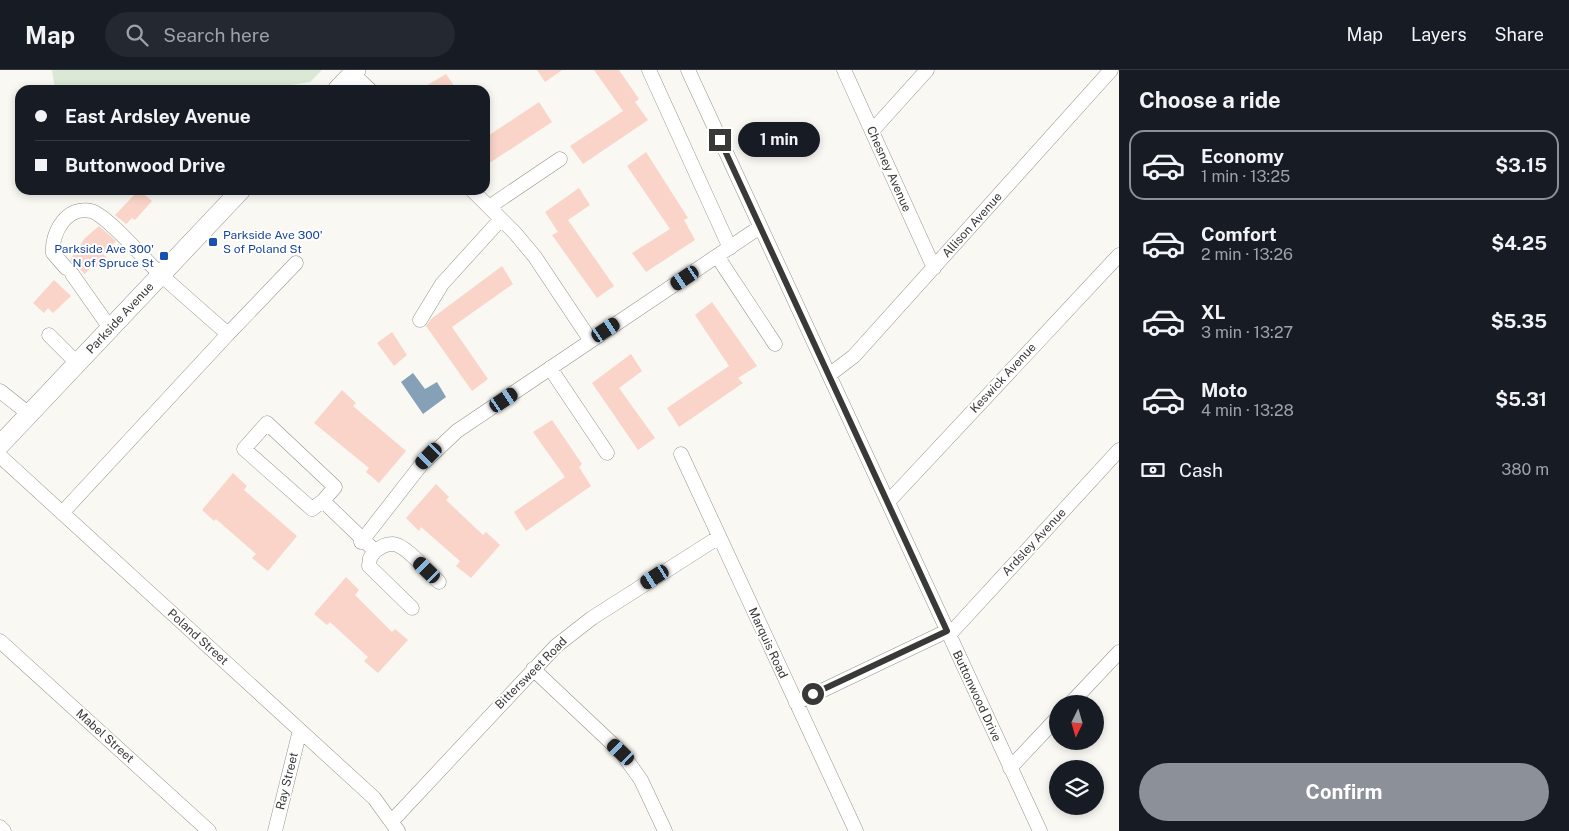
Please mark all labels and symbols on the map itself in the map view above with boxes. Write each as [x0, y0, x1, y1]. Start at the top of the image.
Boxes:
callout: 1 min [738, 122, 820, 158]
street label: Chesney Avenue [864, 124, 914, 214]
route end [709, 129, 731, 151]
street label: Allison Avenue [939, 190, 1005, 260]
place label: Parkside Ave 300' S of Poland St [223, 228, 323, 256]
marker: Parkside Ave 300' S of Poland St [207, 236, 219, 248]
place label: Parkside Ave 300' N of Spruce St [54, 242, 154, 270]
marker: Parkside Ave 300' N of Spruce St [158, 250, 170, 262]
car [668, 263, 701, 293]
street label: Parkside Avenue [83, 279, 157, 357]
car [589, 315, 622, 345]
street label: Keswick Avenue [967, 340, 1039, 416]
car [487, 385, 520, 415]
car [413, 440, 444, 472]
street label: Ardsley Avenue [999, 505, 1069, 579]
car [410, 554, 443, 586]
car [638, 563, 671, 591]
street label: Marquis Road [746, 605, 790, 681]
street label: Poland Street [165, 606, 231, 668]
street label: Bittersweet Road [492, 634, 570, 712]
street label: Buttonwood Drive [950, 648, 1004, 744]
route start [802, 683, 824, 705]
north arrow [1049, 695, 1104, 750]
street label: Mabel Street [73, 706, 137, 766]
car [604, 736, 637, 768]
street label: Ray Street [273, 750, 301, 811]

